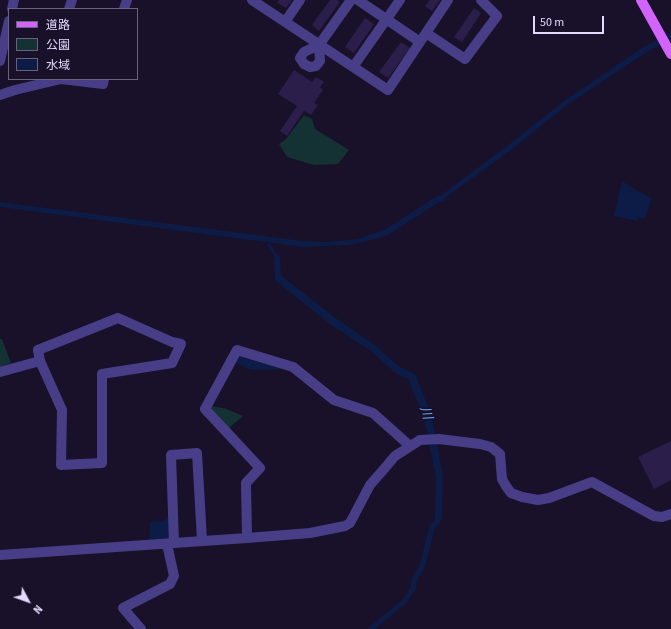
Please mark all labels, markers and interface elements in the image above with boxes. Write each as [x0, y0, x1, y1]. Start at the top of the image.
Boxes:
legend [8, 8, 138, 80]
scale bar [535, 8, 606, 34]
text: 50 m [540, 14, 564, 31]
text: 道路 [46, 17, 70, 34]
text: 公園 [46, 37, 70, 54]
text: 水域 [46, 57, 70, 74]
water label: 川 [416, 404, 434, 422]
north arrow [8, 581, 48, 621]
text: N [29, 602, 46, 617]

